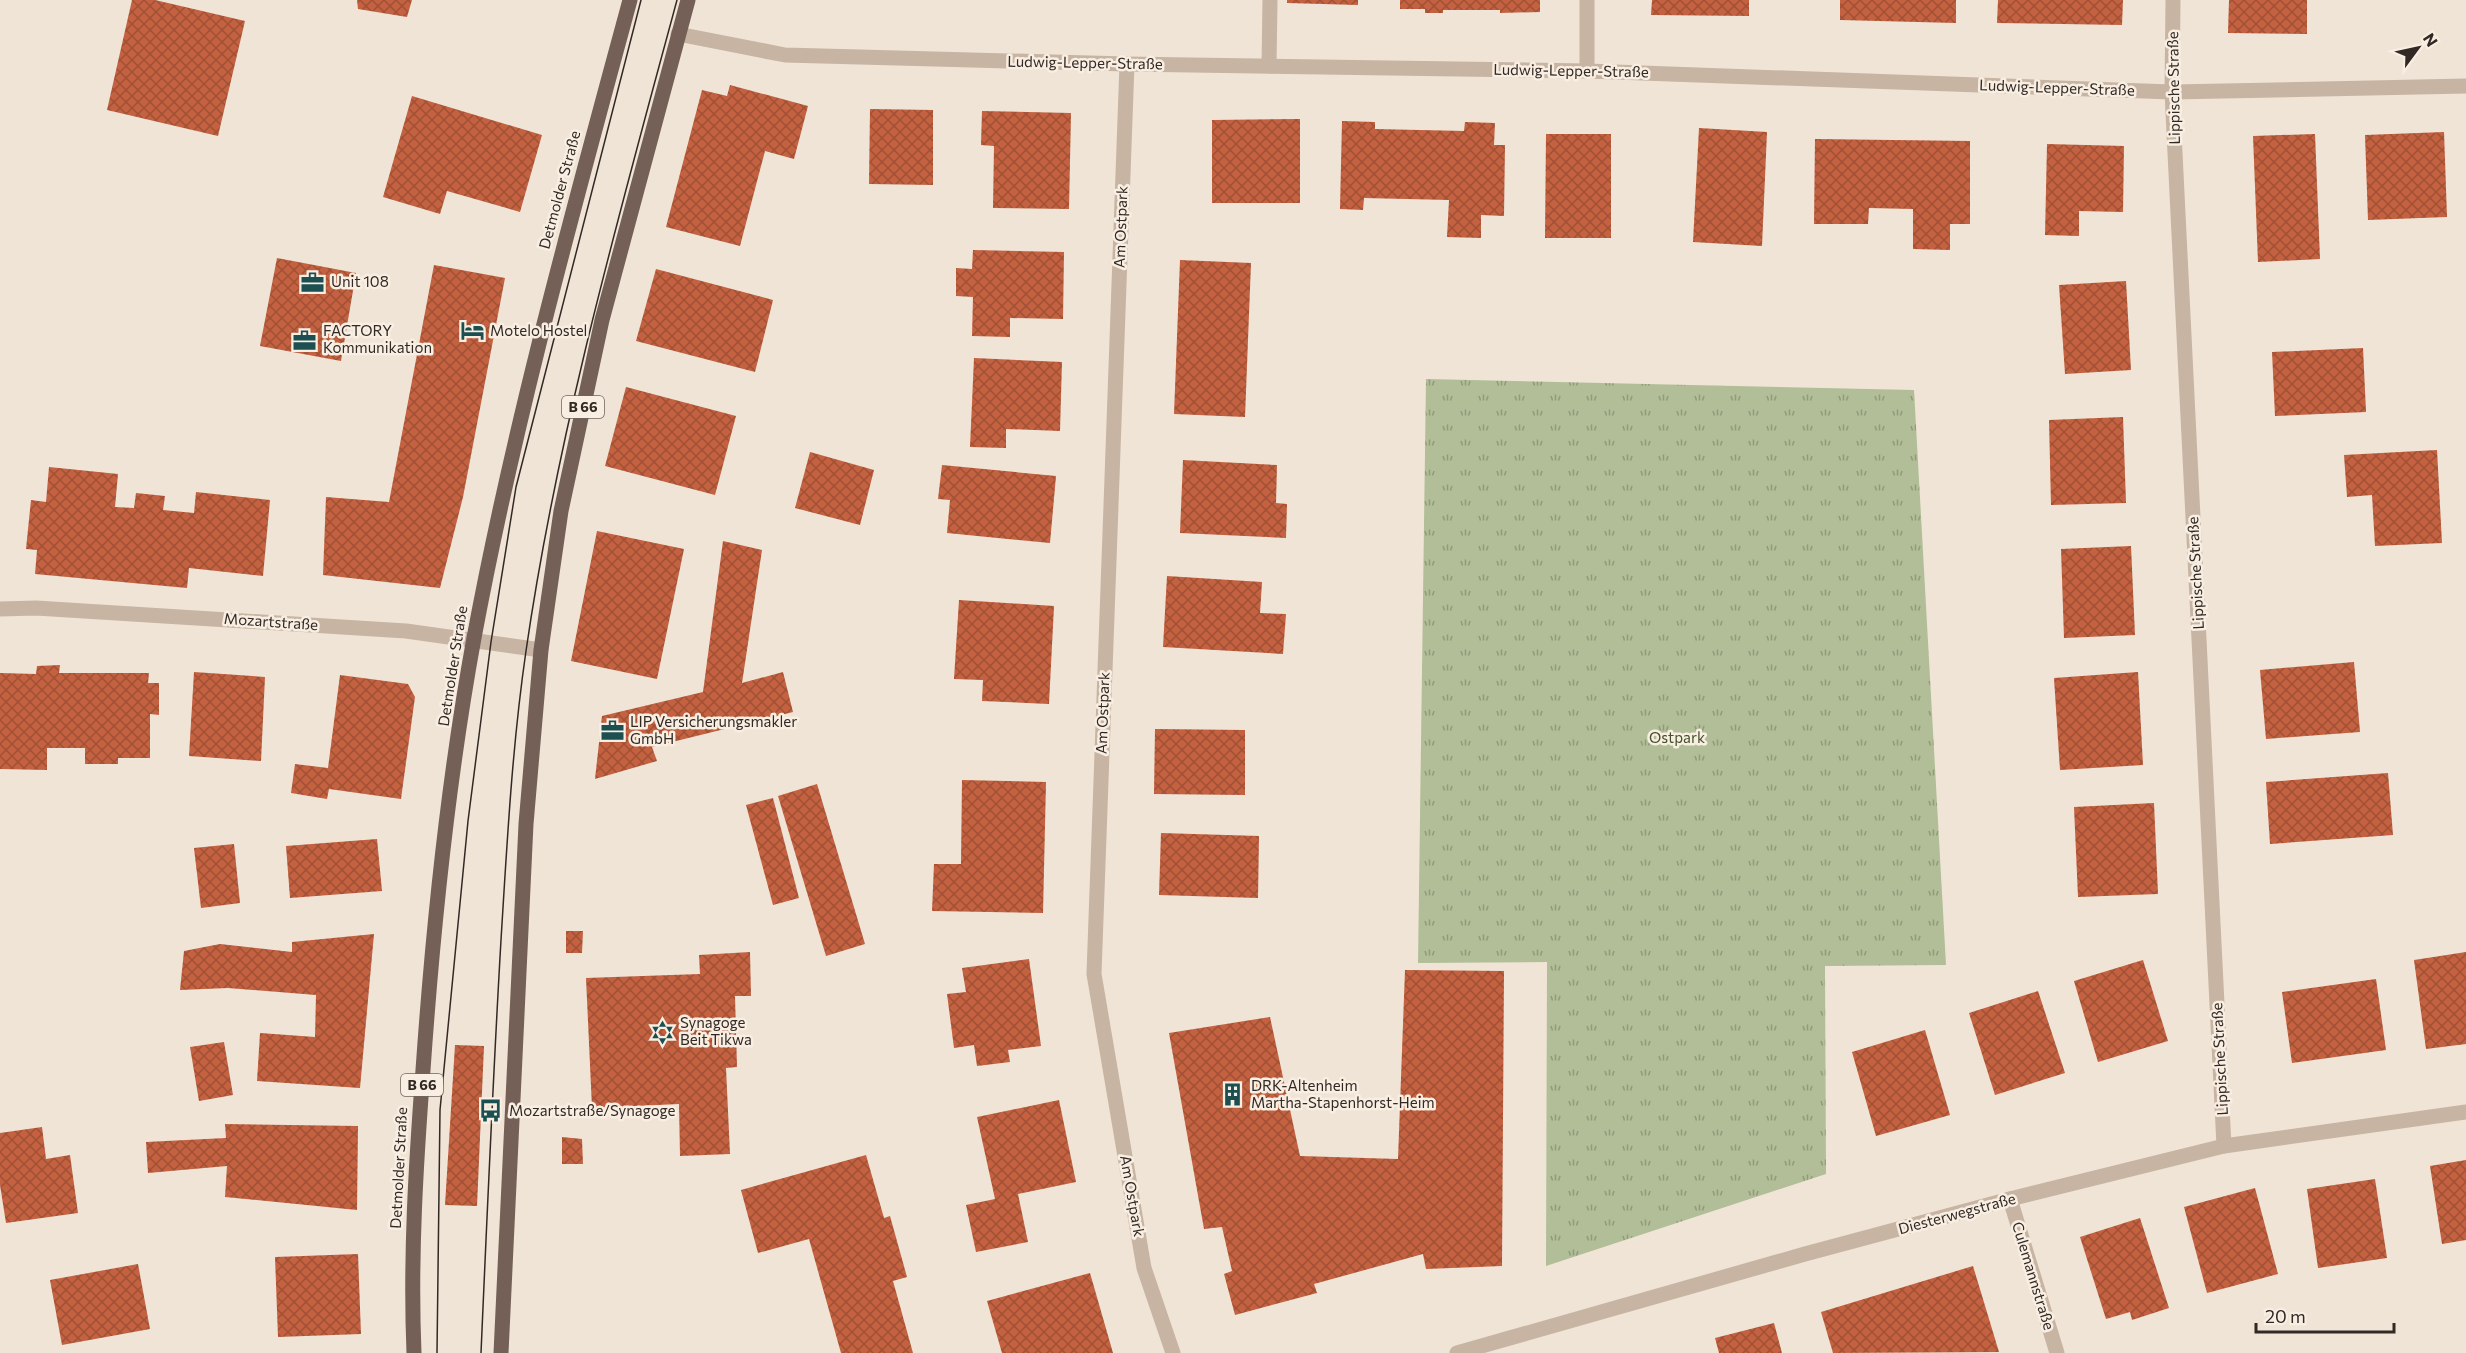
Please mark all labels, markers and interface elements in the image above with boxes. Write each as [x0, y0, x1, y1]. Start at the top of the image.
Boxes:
north arrow [2388, 18, 2448, 78]
text: N [2420, 29, 2442, 50]
street label: Lippische Straße [2163, 31, 2183, 145]
street label: Ludwig-Lepper-Straße [1007, 52, 1163, 72]
street label: Ludwig-Lepper-Straße [1493, 60, 1649, 80]
street label: Ludwig-Lepper-Straße [1979, 75, 2135, 99]
street label: Detmolder Straße [535, 129, 584, 251]
street label: Am Ostpark [1110, 186, 1130, 268]
office icon: Unit 108 [300, 269, 326, 295]
place label: Unit 108 [331, 272, 389, 290]
hotel icon: Motelo Hostel [459, 318, 485, 344]
place label: FACTORY Kommunikation [323, 321, 432, 356]
place label: Motelo Hostel [490, 321, 587, 339]
office icon: FACTORY Kommunikation [292, 327, 318, 353]
road number: B 66 [562, 396, 604, 418]
street label: Lippische Straße [2183, 516, 2207, 630]
street label: Detmolder Straße [434, 604, 470, 727]
street label: Mozartstraße [223, 609, 319, 633]
street label: Am Ostpark [1092, 672, 1112, 754]
place label: LIP Versicherungsmakler GmbH [630, 712, 797, 747]
office icon: LIP Versicherungsmakler GmbH [599, 718, 625, 744]
park label: Ostpark [1649, 728, 1705, 746]
street label: Lippische Straße [2207, 1002, 2231, 1116]
place label: Synagoge Beit Tikwa [680, 1013, 752, 1048]
synagogue icon: Synagoge Beit Tikwa [649, 1019, 675, 1045]
road number: B 66 [401, 1074, 443, 1096]
place label: DRK-Altenheim Martha-Stapenhorst-Heim [1251, 1076, 1435, 1111]
building icon: DRK-Altenheim Martha-Stapenhorst-Heim [1220, 1082, 1246, 1108]
bus stop icon: Mozartstraße/Synagoge [478, 1098, 504, 1124]
place label: Mozartstraße/Synagoge [509, 1101, 676, 1119]
street label: Detmolder Straße [386, 1107, 410, 1229]
street label: Am Ostpark [1117, 1154, 1149, 1238]
street label: Diesterwegstraße [1896, 1189, 2018, 1237]
street label: Culemannstraße [2009, 1219, 2059, 1332]
scale bar [2256, 1296, 2394, 1334]
text: 20 m [2265, 1305, 2306, 1327]

